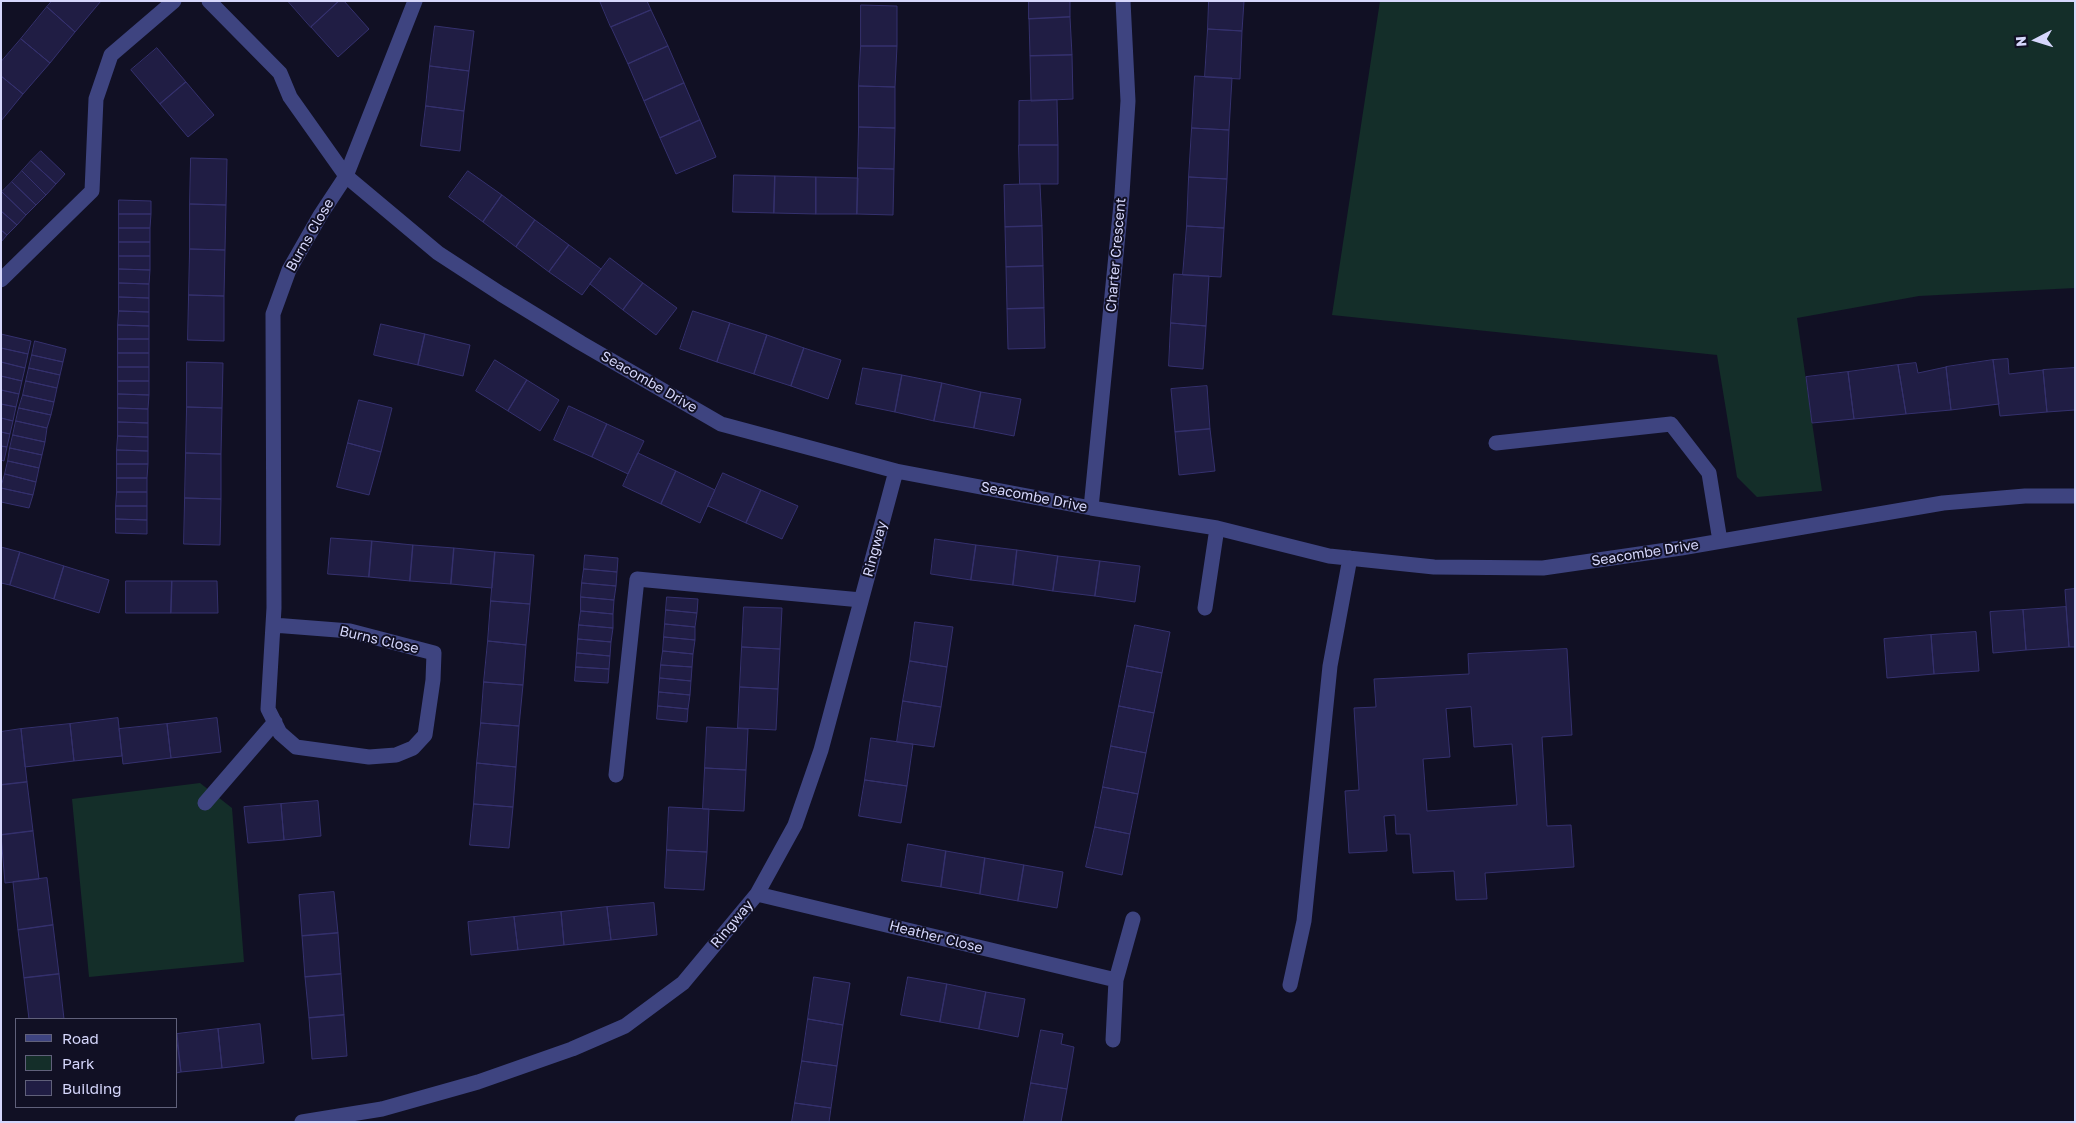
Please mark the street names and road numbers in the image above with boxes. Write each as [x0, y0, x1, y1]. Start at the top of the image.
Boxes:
street label: Burns Close [283, 196, 337, 274]
street label: Charter Crescent [1103, 197, 1129, 313]
street label: Seacombe Drive [598, 348, 700, 416]
street label: Seacombe Drive [979, 478, 1089, 516]
street label: Ringway [860, 519, 890, 579]
street label: Seacombe Drive [1590, 536, 1700, 570]
street label: Burns Close [338, 623, 420, 657]
street label: Ringway [707, 897, 757, 951]
street label: Heather Close [888, 917, 984, 957]

